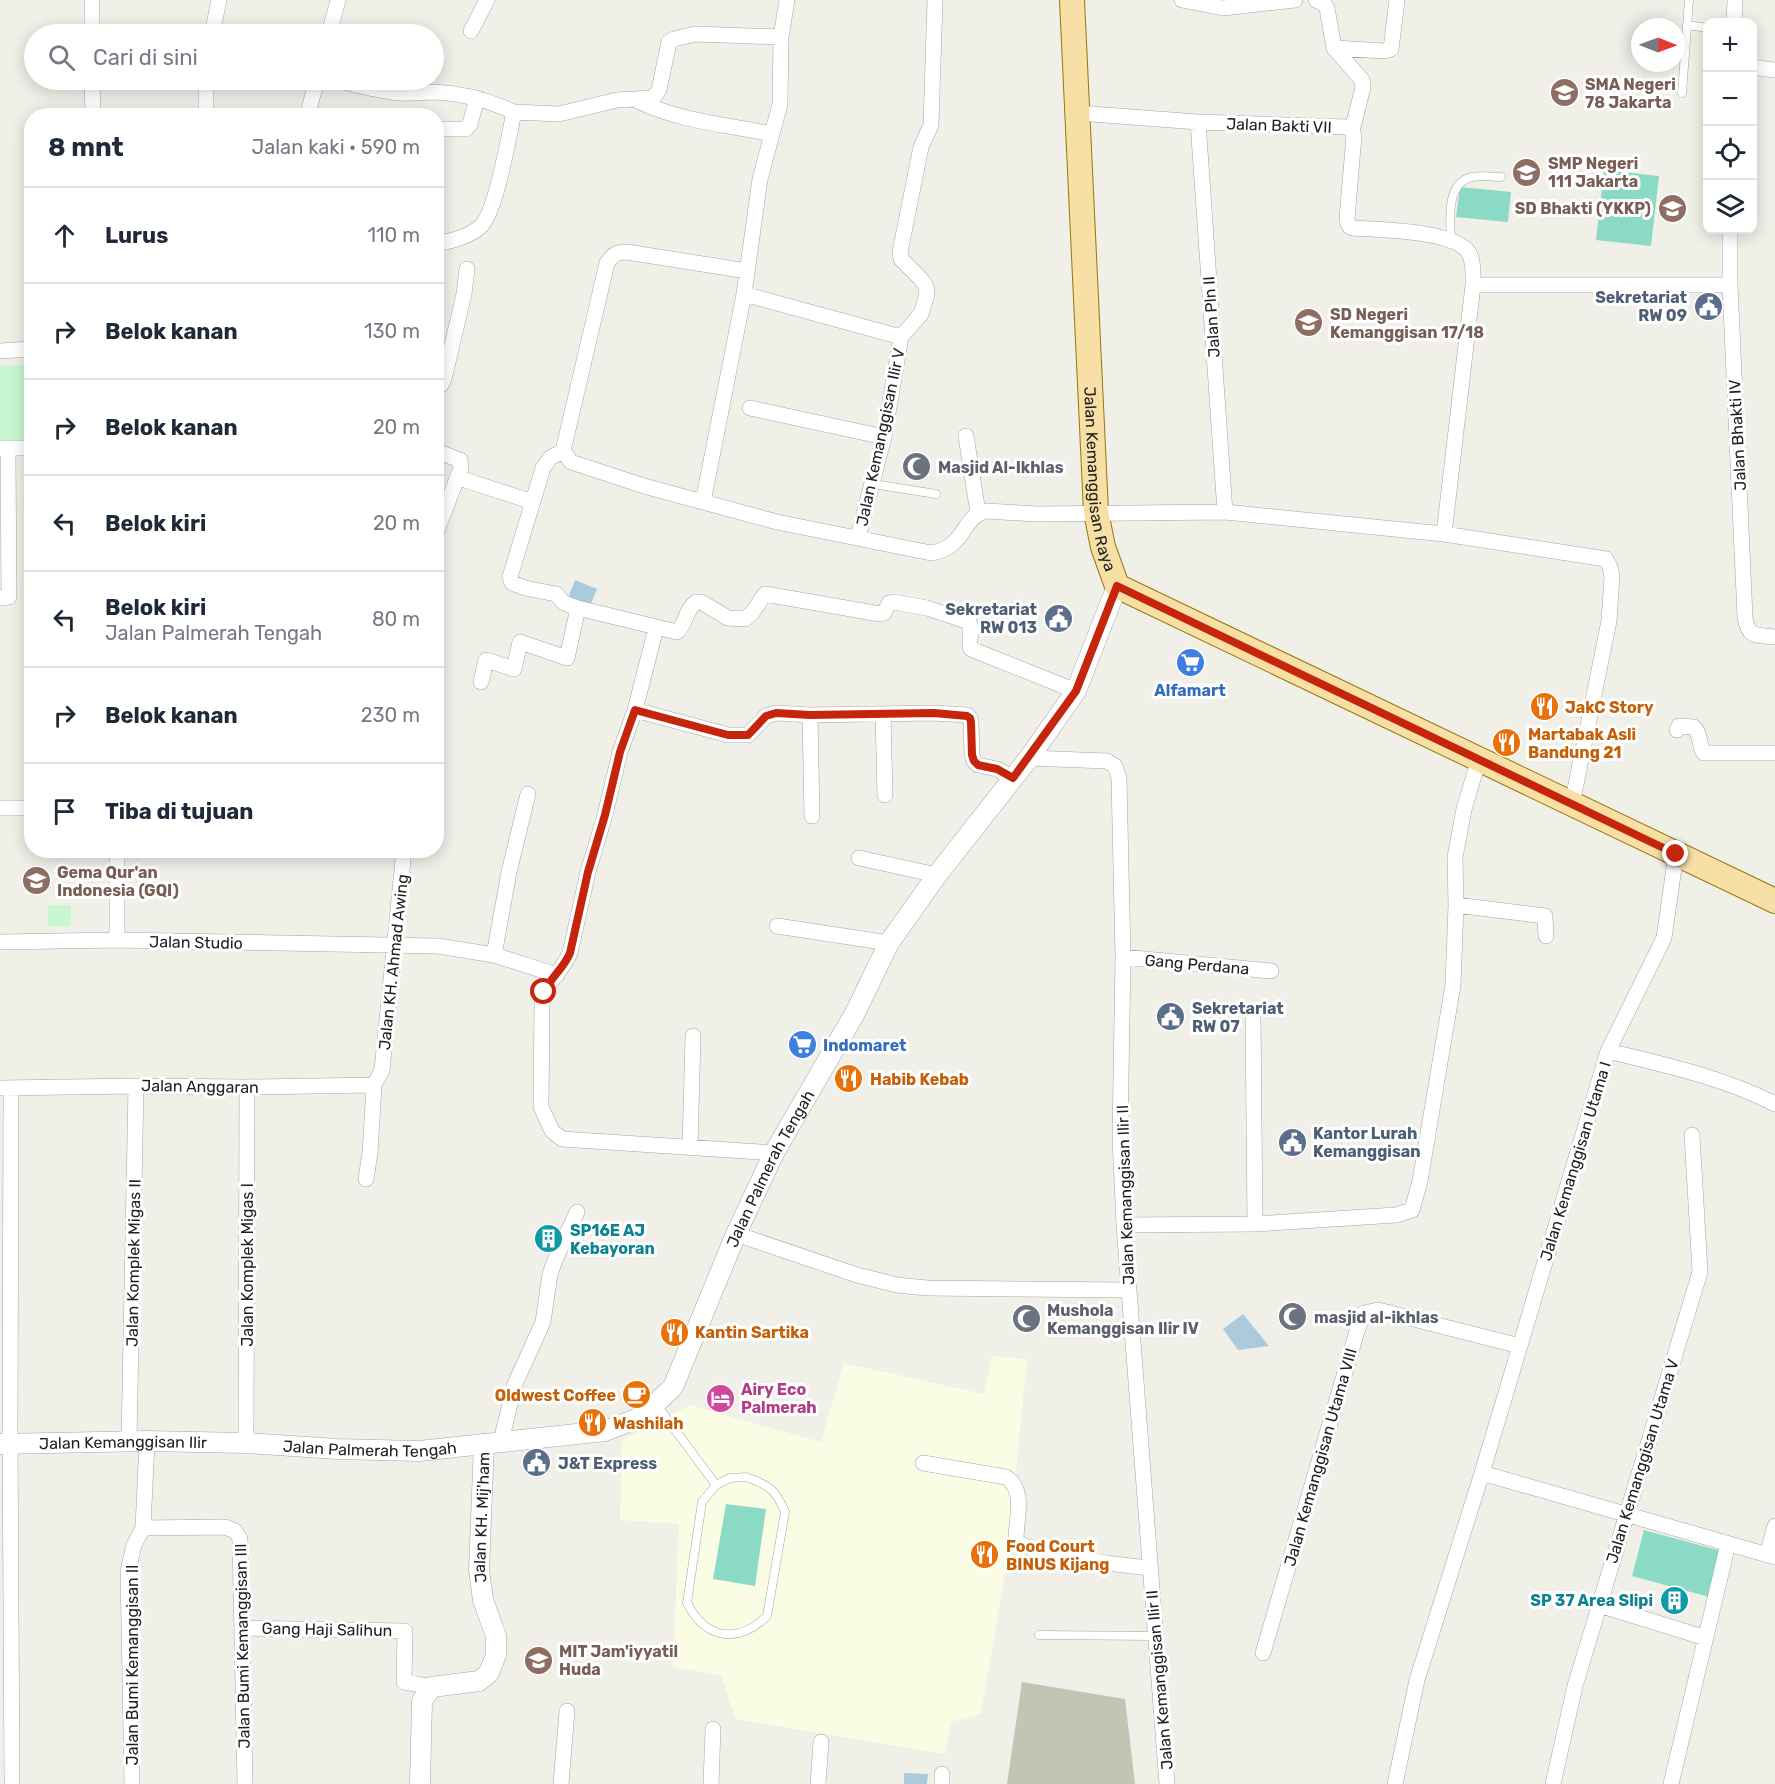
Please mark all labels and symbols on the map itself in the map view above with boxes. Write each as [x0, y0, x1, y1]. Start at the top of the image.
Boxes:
north arrow [1631, 18, 1685, 72]
place label: SMA Negeri 78 Jakarta [1585, 75, 1676, 112]
school or university icon: SMA Negeri 78 Jakarta [1548, 77, 1580, 109]
street label: Jalan Bakti VII [1226, 114, 1332, 137]
place label: SMP Negeri 111 Jakarta [1548, 154, 1638, 191]
school or university icon: SMP Negeri 111 Jakarta [1511, 156, 1543, 188]
school or university icon: SD Bhakti (YKKP) [1656, 192, 1688, 224]
place label: SD Bhakti (YKKP) [1515, 199, 1651, 218]
street label: Jalan Pln II [1199, 276, 1224, 358]
place label: Sekretariat RW 09 [1595, 288, 1688, 325]
public building icon: Sekretariat RW 09 [1692, 290, 1724, 322]
place label: SD Negeri Kemanggisan 17/18 [1330, 305, 1484, 342]
school or university icon: SD Negeri Kemanggisan 17/18 [1293, 307, 1325, 339]
street label: Jalan Kemanggisan Ilir V [852, 346, 909, 528]
street label: Jalan Bhakti IV [1725, 379, 1750, 491]
street label: Jalan Kemanggisan Raya [1080, 386, 1120, 574]
mosque icon: Masjid Al-Ikhlas [901, 451, 933, 483]
place label: Masjid Al-Ikhlas [938, 458, 1064, 477]
place label: Sekretariat RW 013 [945, 600, 1038, 637]
public building icon: Sekretariat RW 013 [1042, 602, 1074, 634]
supermarket icon: Alfamart [1174, 646, 1206, 678]
place label: Alfamart [1154, 681, 1226, 700]
restaurant icon: JakC Story [1528, 691, 1560, 723]
place label: JakC Story [1565, 698, 1654, 717]
place label: Martabak Asli Bandung 21 [1528, 725, 1636, 762]
restaurant icon: Martabak Asli Bandung 21 [1491, 727, 1523, 759]
route end [1662, 840, 1688, 866]
place label: Gema Qur'an Indonesia (GQI) [57, 863, 179, 900]
school or university icon: Gema Qur'an Indonesia (GQI) [20, 865, 52, 897]
street label: Jalan KH. Ahmad Awing [375, 873, 412, 1051]
street label: Jalan Studio [149, 932, 243, 953]
street label: Gang Perdana [1144, 950, 1250, 979]
route start [530, 978, 556, 1004]
place label: Sekretariat RW 07 [1192, 999, 1284, 1036]
public building icon: Sekretariat RW 07 [1155, 1001, 1187, 1033]
supermarket icon: Indomaret [786, 1029, 818, 1061]
place label: Indomaret [823, 1036, 907, 1055]
street label: Jalan Kemanggisan Utama I [1536, 1059, 1615, 1263]
restaurant icon: Habib Kebab [833, 1063, 865, 1095]
place label: Habib Kebab [870, 1070, 969, 1089]
street label: Jalan Anggaran [141, 1076, 259, 1097]
street label: Jalan Palmerah Tengah [723, 1087, 818, 1250]
street label: Jalan Kemanggisan Ilir II [1113, 1105, 1138, 1285]
place label: Kantor Lurah Kemanggisan [1313, 1124, 1420, 1161]
public building icon: Kantor Lurah Kemanggisan [1276, 1126, 1308, 1158]
street label: Jalan Komplek Migas II [123, 1179, 144, 1347]
street label: Jalan Komplek Migas I [238, 1183, 257, 1347]
place label: SP16E AJ Kebayoran [570, 1221, 655, 1258]
building icon: SP16E AJ Kebayoran [533, 1223, 565, 1255]
place label: Mushola Kemanggisan Ilir IV [1047, 1301, 1199, 1338]
mosque icon: masjid al-ikhlas [1277, 1301, 1309, 1333]
mosque icon: Mushola Kemanggisan Ilir IV [1010, 1303, 1042, 1335]
place label: masjid al-ikhlas [1314, 1308, 1439, 1327]
restaurant icon: Kantin Sartika [658, 1316, 690, 1348]
place label: Kantin Sartika [695, 1323, 809, 1342]
street label: Jalan Kemanggisan Utama VIII [1280, 1346, 1361, 1568]
street label: Jalan Kemanggisan Utama V [1602, 1357, 1683, 1566]
cafe icon: Oldwest Coffee [621, 1379, 653, 1411]
place label: Airy Eco Palmerah [741, 1380, 817, 1417]
hotel icon: Airy Eco Palmerah [704, 1382, 736, 1414]
place label: Oldwest Coffee [495, 1386, 616, 1405]
restaurant icon: Washilah [576, 1407, 608, 1439]
place label: Washilah [613, 1414, 684, 1433]
street label: Jalan Kemanggisan Ilir [39, 1432, 207, 1453]
street label: Jalan Palmerah Tengah [282, 1436, 458, 1461]
public building icon: J&T Express [521, 1447, 553, 1479]
street label: Jalan KH. Mij'ham [470, 1451, 494, 1584]
place label: J&T Express [558, 1454, 657, 1473]
place label: Food Court BINUS Kijang [1006, 1537, 1109, 1574]
restaurant icon: Food Court BINUS Kijang [969, 1539, 1001, 1571]
street label: Jalan Bumi Kemanggisan III [231, 1543, 254, 1749]
street label: Jalan Bumi Kemanggisan II [123, 1565, 142, 1765]
building icon: SP 37 Area Slipi [1658, 1584, 1690, 1616]
street label: Jalan Kemanggisan Ilir II [1142, 1589, 1177, 1771]
place label: SP 37 Area Slipi [1530, 1591, 1653, 1610]
street label: Gang Haji Salihun [261, 1619, 393, 1640]
place label: MIT Jam'iyyatil Huda [559, 1642, 678, 1679]
school or university icon: MIT Jam'iyyatil Huda [522, 1644, 554, 1676]

